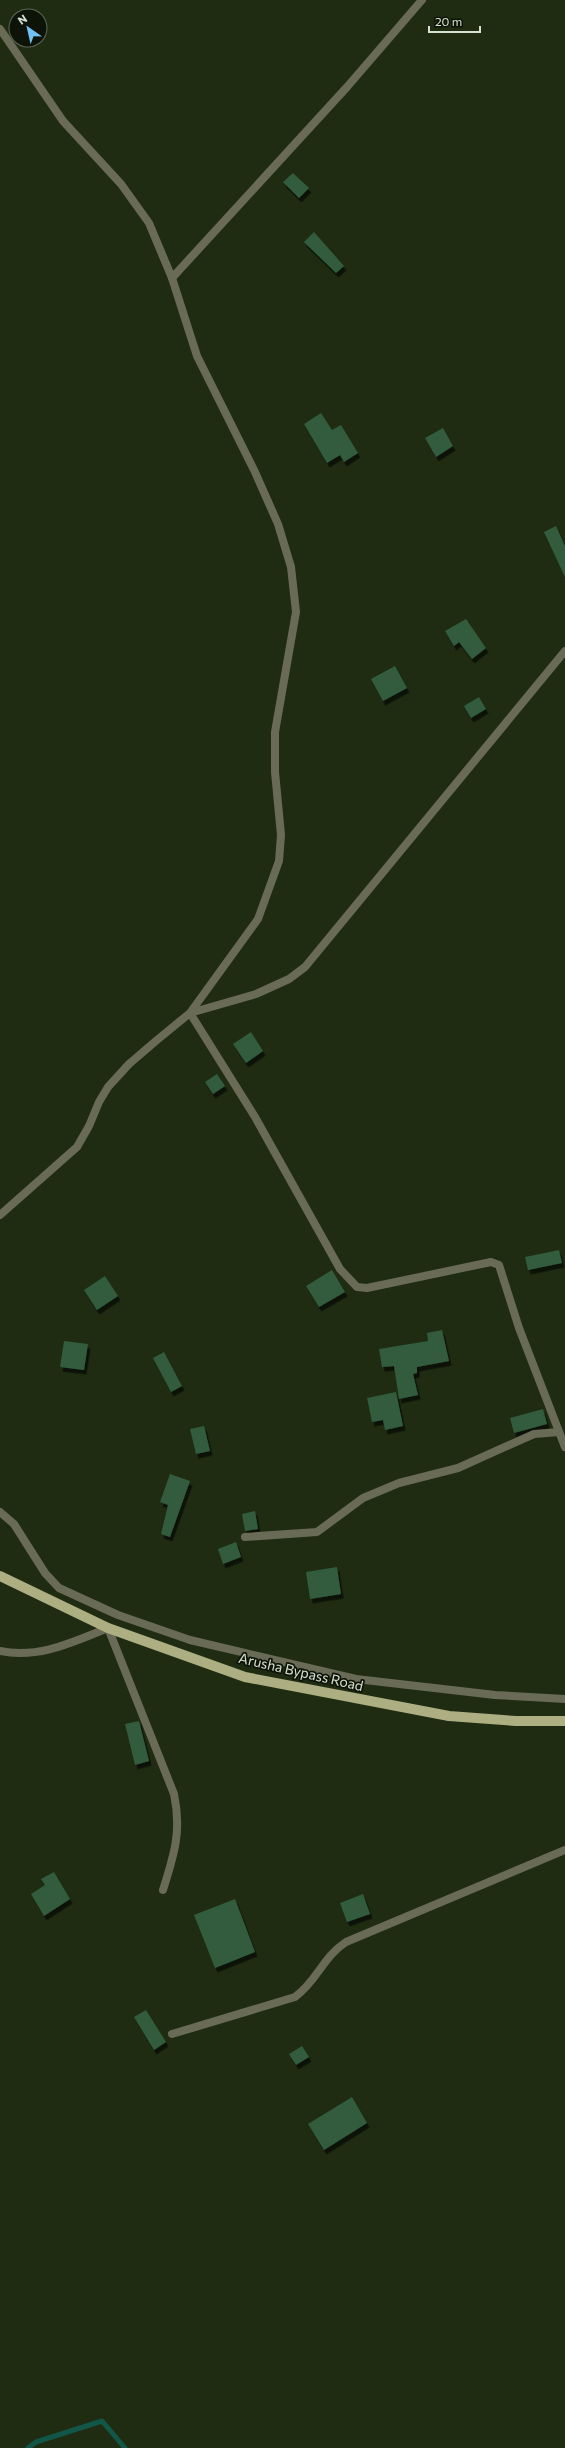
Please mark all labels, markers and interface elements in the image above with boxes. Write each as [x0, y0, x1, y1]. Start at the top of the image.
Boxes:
north arrow [8, 8, 48, 48]
scale bar [429, 8, 480, 34]
text: N [15, 12, 29, 27]
text: 20 m [435, 14, 462, 28]
street label: Arusha Bypass Road [237, 1649, 365, 1694]

